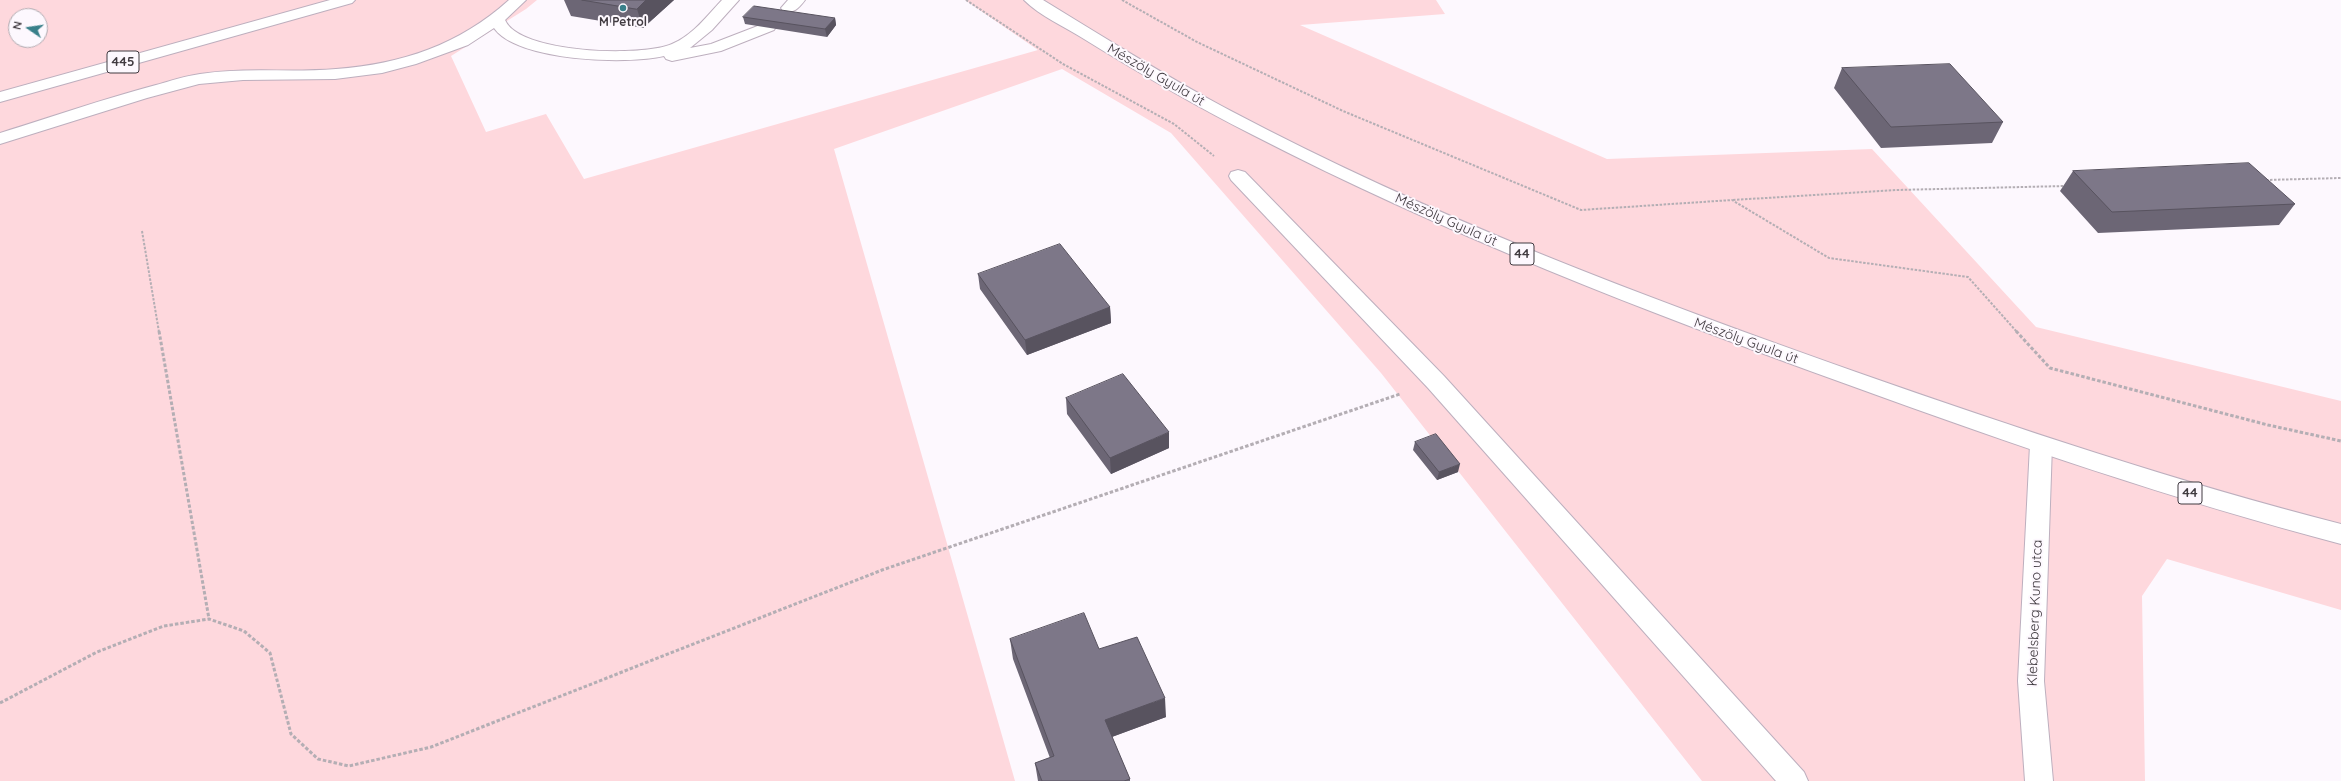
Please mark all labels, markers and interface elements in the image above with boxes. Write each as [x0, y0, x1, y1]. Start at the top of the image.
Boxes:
marker: M Petrol [618, 3, 628, 13]
north arrow [8, 8, 48, 48]
place label: M Petrol [599, 15, 647, 29]
text: N [10, 20, 25, 31]
street label: Mészöly Gyula út [1104, 40, 1208, 110]
road number: 445 [107, 51, 139, 73]
street label: Mészöly Gyula út [1392, 190, 1500, 250]
road number: 44 [1510, 243, 1534, 265]
street label: Mészöly Gyula út [1691, 314, 1801, 368]
road number: 44 [2178, 482, 2202, 504]
street label: Klebelsberg Kuno utca [2024, 539, 2046, 687]

